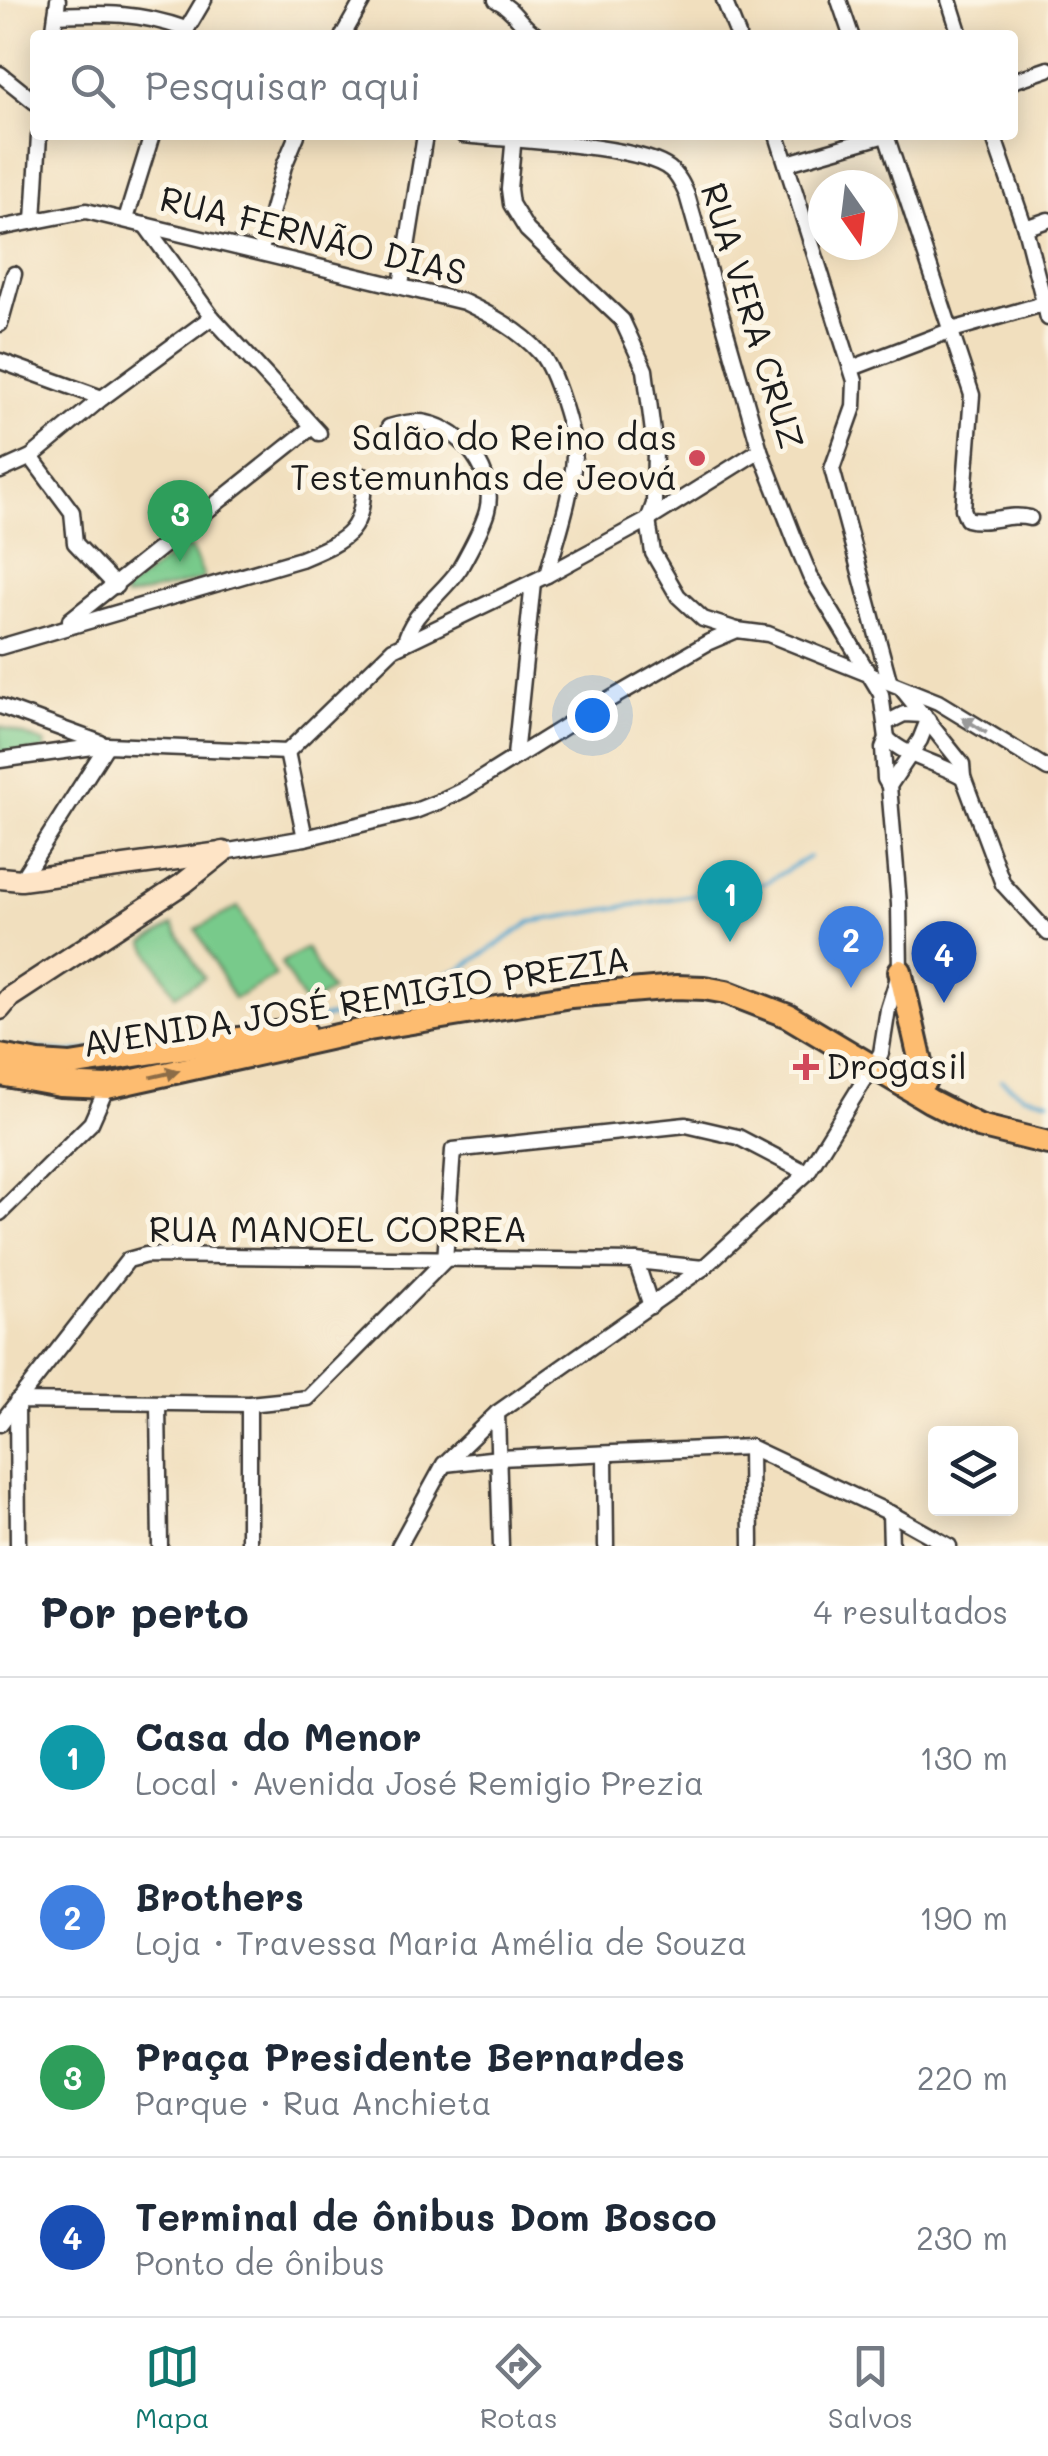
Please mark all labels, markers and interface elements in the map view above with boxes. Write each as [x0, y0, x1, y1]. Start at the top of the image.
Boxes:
search box [30, 30, 1018, 140]
icon: search [65, 58, 120, 113]
text: Pesquisar aqui [145, 60, 421, 110]
north arrow [808, 170, 898, 260]
street label: RUA FERNÃO DIAS [156, 174, 471, 294]
street label: RUA VERA CRUZ [692, 177, 816, 454]
place label: Salão do Reino das Testemunhas de Jeová [290, 413, 677, 499]
marker: Salão do Reino das Testemunhas de Jeová [686, 447, 708, 469]
pin: 3 [148, 480, 212, 562]
your location [567, 690, 618, 741]
one-way arrow [960, 716, 988, 734]
pin: 1 [698, 860, 762, 942]
pin: 2 [818, 906, 884, 988]
pin: 4 [912, 920, 976, 1003]
street label: AVENIDA JOSÉ REMIGIO PREZIA [79, 934, 632, 1066]
place label: Drogasil [826, 1042, 967, 1088]
marker: Drogasil [795, 1056, 817, 1078]
one-way arrow [150, 1066, 181, 1081]
street label: RUA MANOEL CORREA [149, 1205, 527, 1251]
map controls [928, 1426, 1018, 1516]
button: layers [928, 1426, 1018, 1516]
text: Por perto [40, 1584, 249, 1639]
text: 4 resultados [813, 1590, 1008, 1632]
text: Casa do Menor [135, 1711, 422, 1761]
text: 1 [65, 1736, 80, 1778]
text: 130 m [919, 1736, 1008, 1778]
text: Local · Avenida José Remigio Prezia [135, 1761, 704, 1803]
text: Brothers [135, 1871, 304, 1921]
text: 2 [64, 1896, 81, 1938]
text: 190 m [919, 1896, 1008, 1938]
text: Loja · Travessa Maria Amélia de Souza [135, 1921, 747, 1963]
text: Praça Presidente Bernardes [135, 2031, 685, 2081]
text: 3 [63, 2056, 82, 2098]
text: 220 m [917, 2056, 1008, 2098]
text: Parque · Rua Anchieta [135, 2081, 491, 2123]
text: Terminal de ônibus Dom Bosco [135, 2191, 717, 2241]
text: 4 [62, 2216, 83, 2258]
text: 230 m [916, 2216, 1008, 2258]
text: Ponto de ônibus [135, 2241, 385, 2283]
tab: Mapa [135, 2339, 210, 2435]
tab: Rotas [480, 2339, 558, 2435]
tab: Salvos [828, 2339, 913, 2435]

